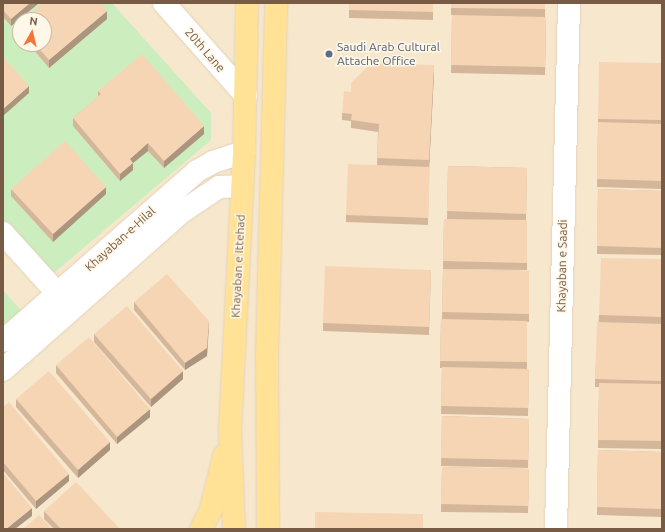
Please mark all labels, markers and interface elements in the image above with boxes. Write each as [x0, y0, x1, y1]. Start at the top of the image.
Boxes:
north arrow [12, 12, 52, 52]
text: N [29, 15, 38, 28]
street label: 20th Lane [182, 25, 228, 75]
place label: Saudi Arab Cultural Attache Office [337, 40, 440, 68]
marker: Saudi Arab Cultural Attache Office [324, 49, 334, 59]
street label: Khayaban-e-Hilal [82, 204, 158, 274]
street label: Khayaban e Ittehad [228, 214, 248, 318]
street label: Khayaban e Saadi [554, 219, 570, 313]

